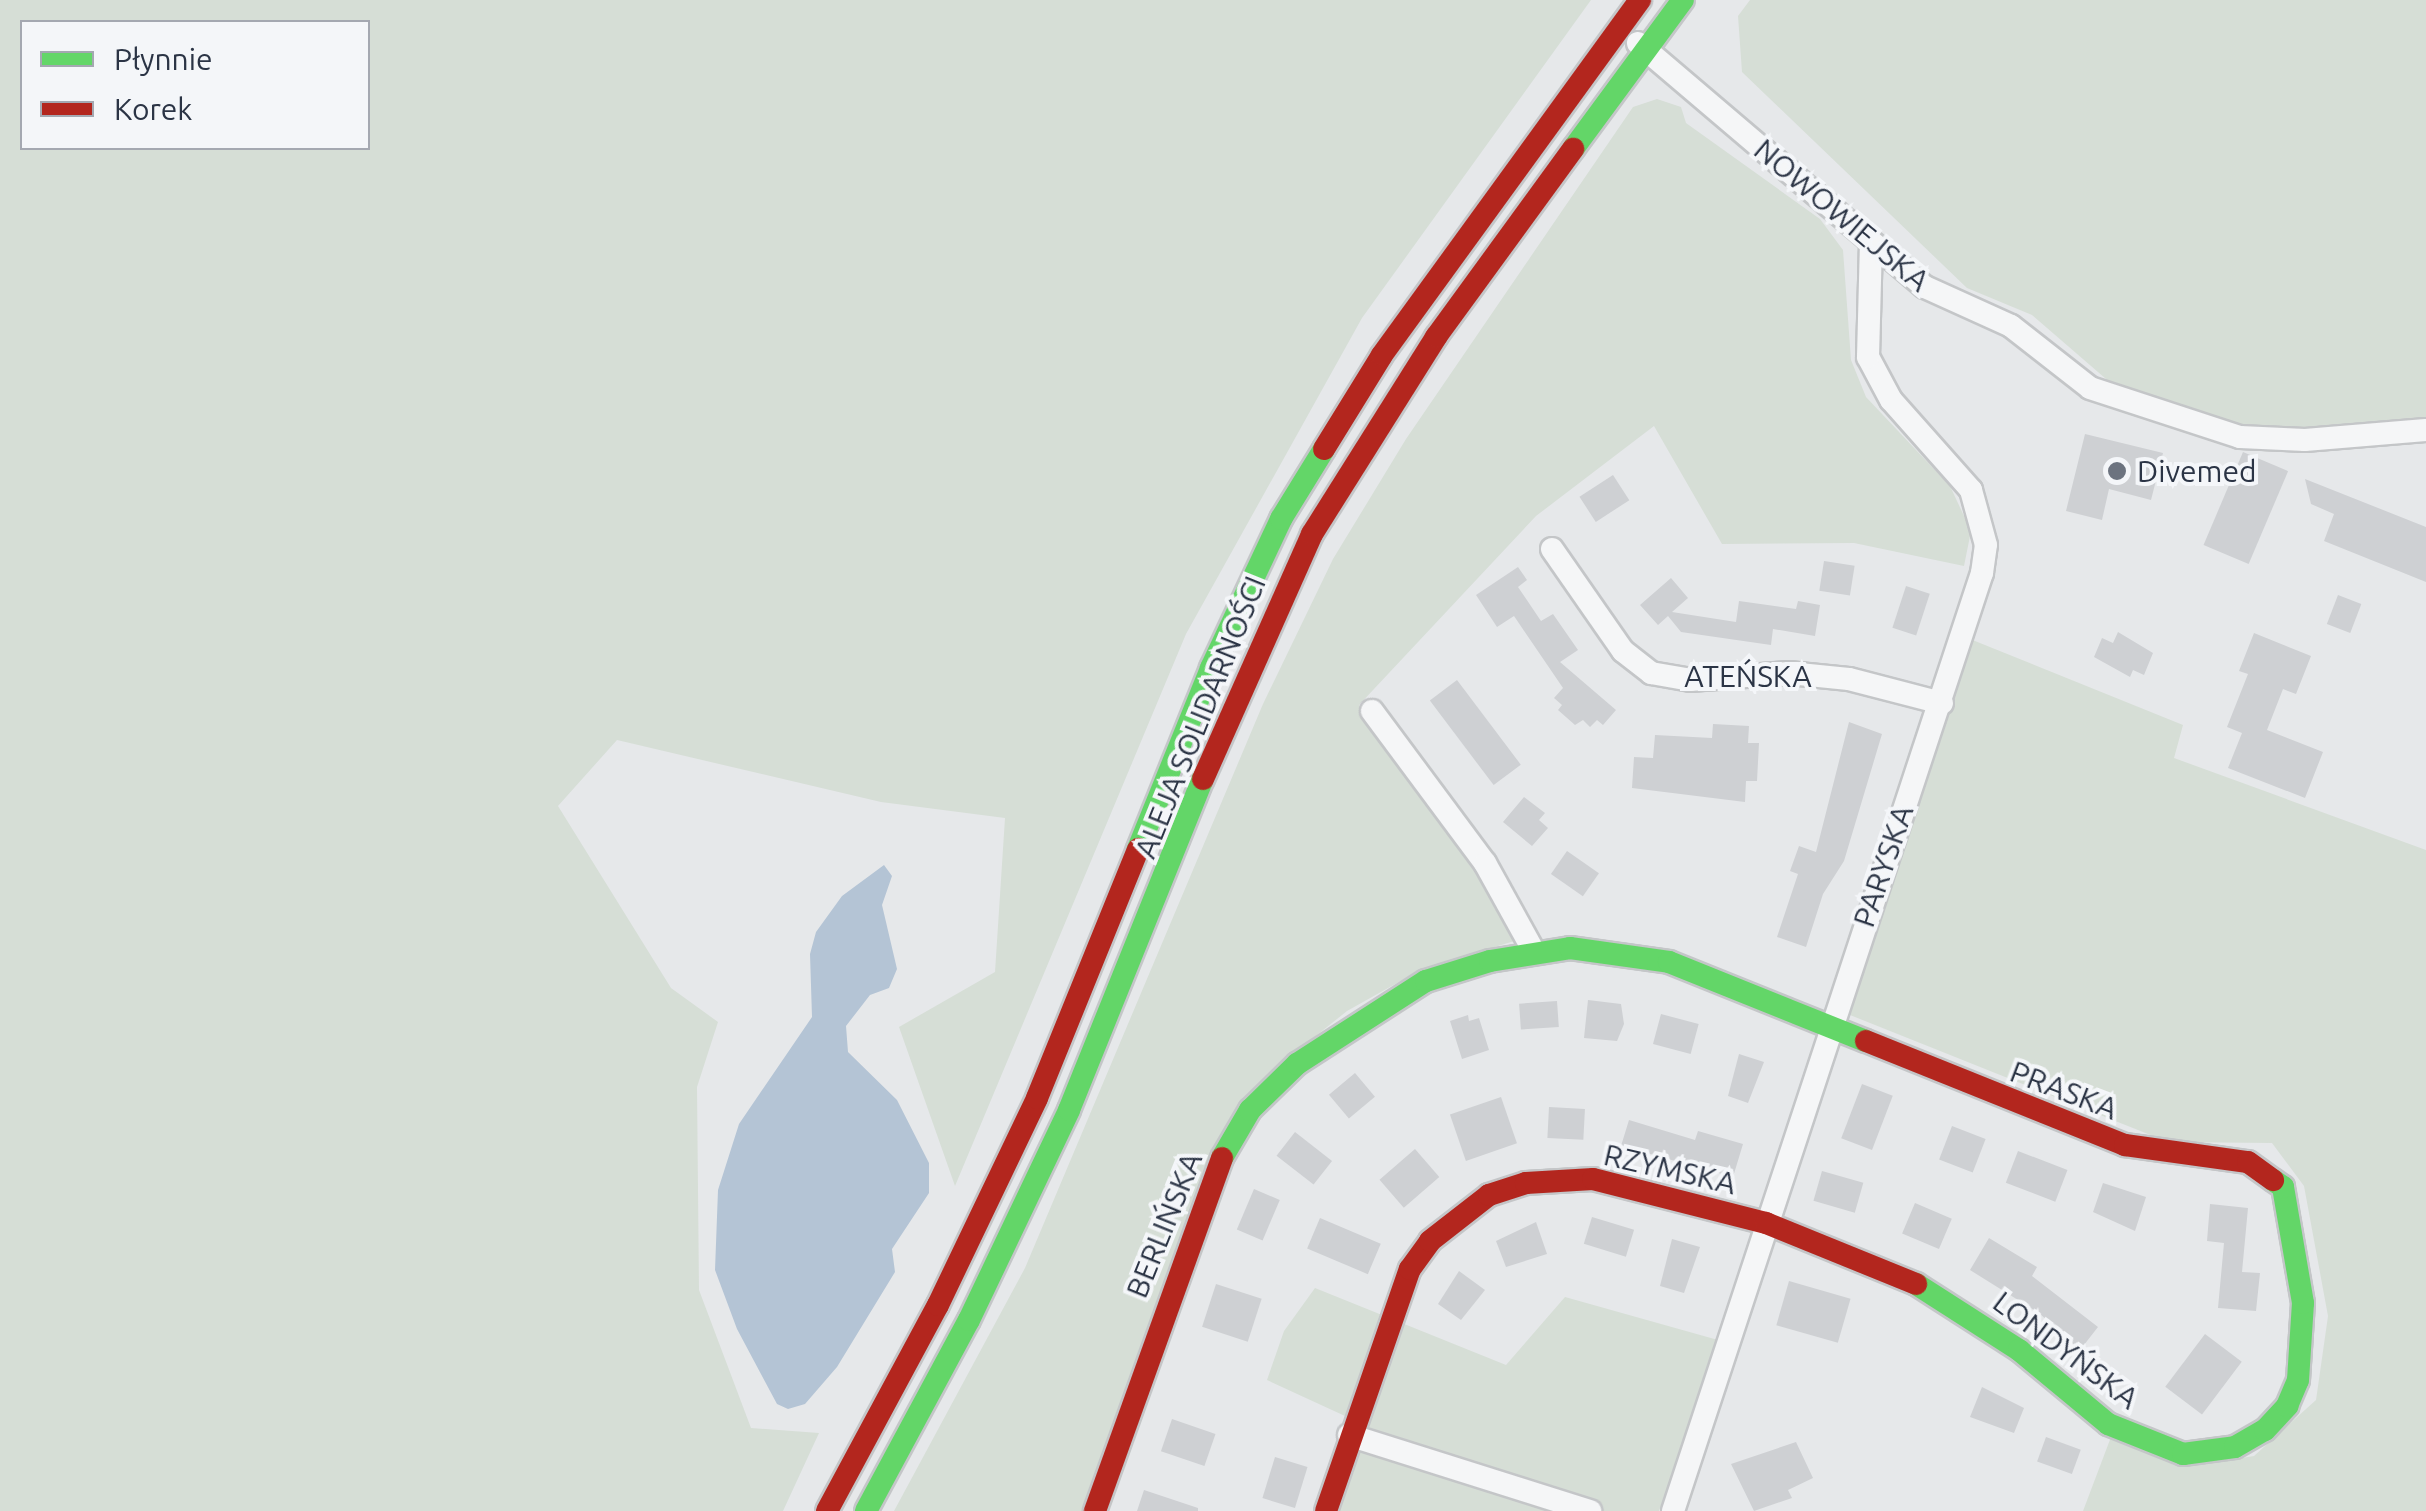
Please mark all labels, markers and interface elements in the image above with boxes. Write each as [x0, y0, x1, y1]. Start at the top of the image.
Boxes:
legend [20, 20, 370, 150]
text: Płynnie [114, 42, 213, 76]
text: Korek [114, 92, 192, 126]
street label: NOWOWIEJSKA [1747, 131, 1937, 299]
place label: Divemed [2137, 453, 2257, 489]
marker: Divemed [2106, 460, 2128, 482]
street label: ALEJA SOLIDARNOŚCI [1127, 571, 1273, 863]
street label: ATEŃSKA [1684, 658, 1812, 694]
street label: PARYSKA [1845, 800, 1921, 932]
street label: PRASKA [2005, 1053, 2123, 1127]
street label: RZYMSKA [1600, 1136, 1740, 1202]
street label: BERLIŃSKA [1119, 1147, 1209, 1303]
street label: LONDYŃSKA [1986, 1284, 2146, 1416]

